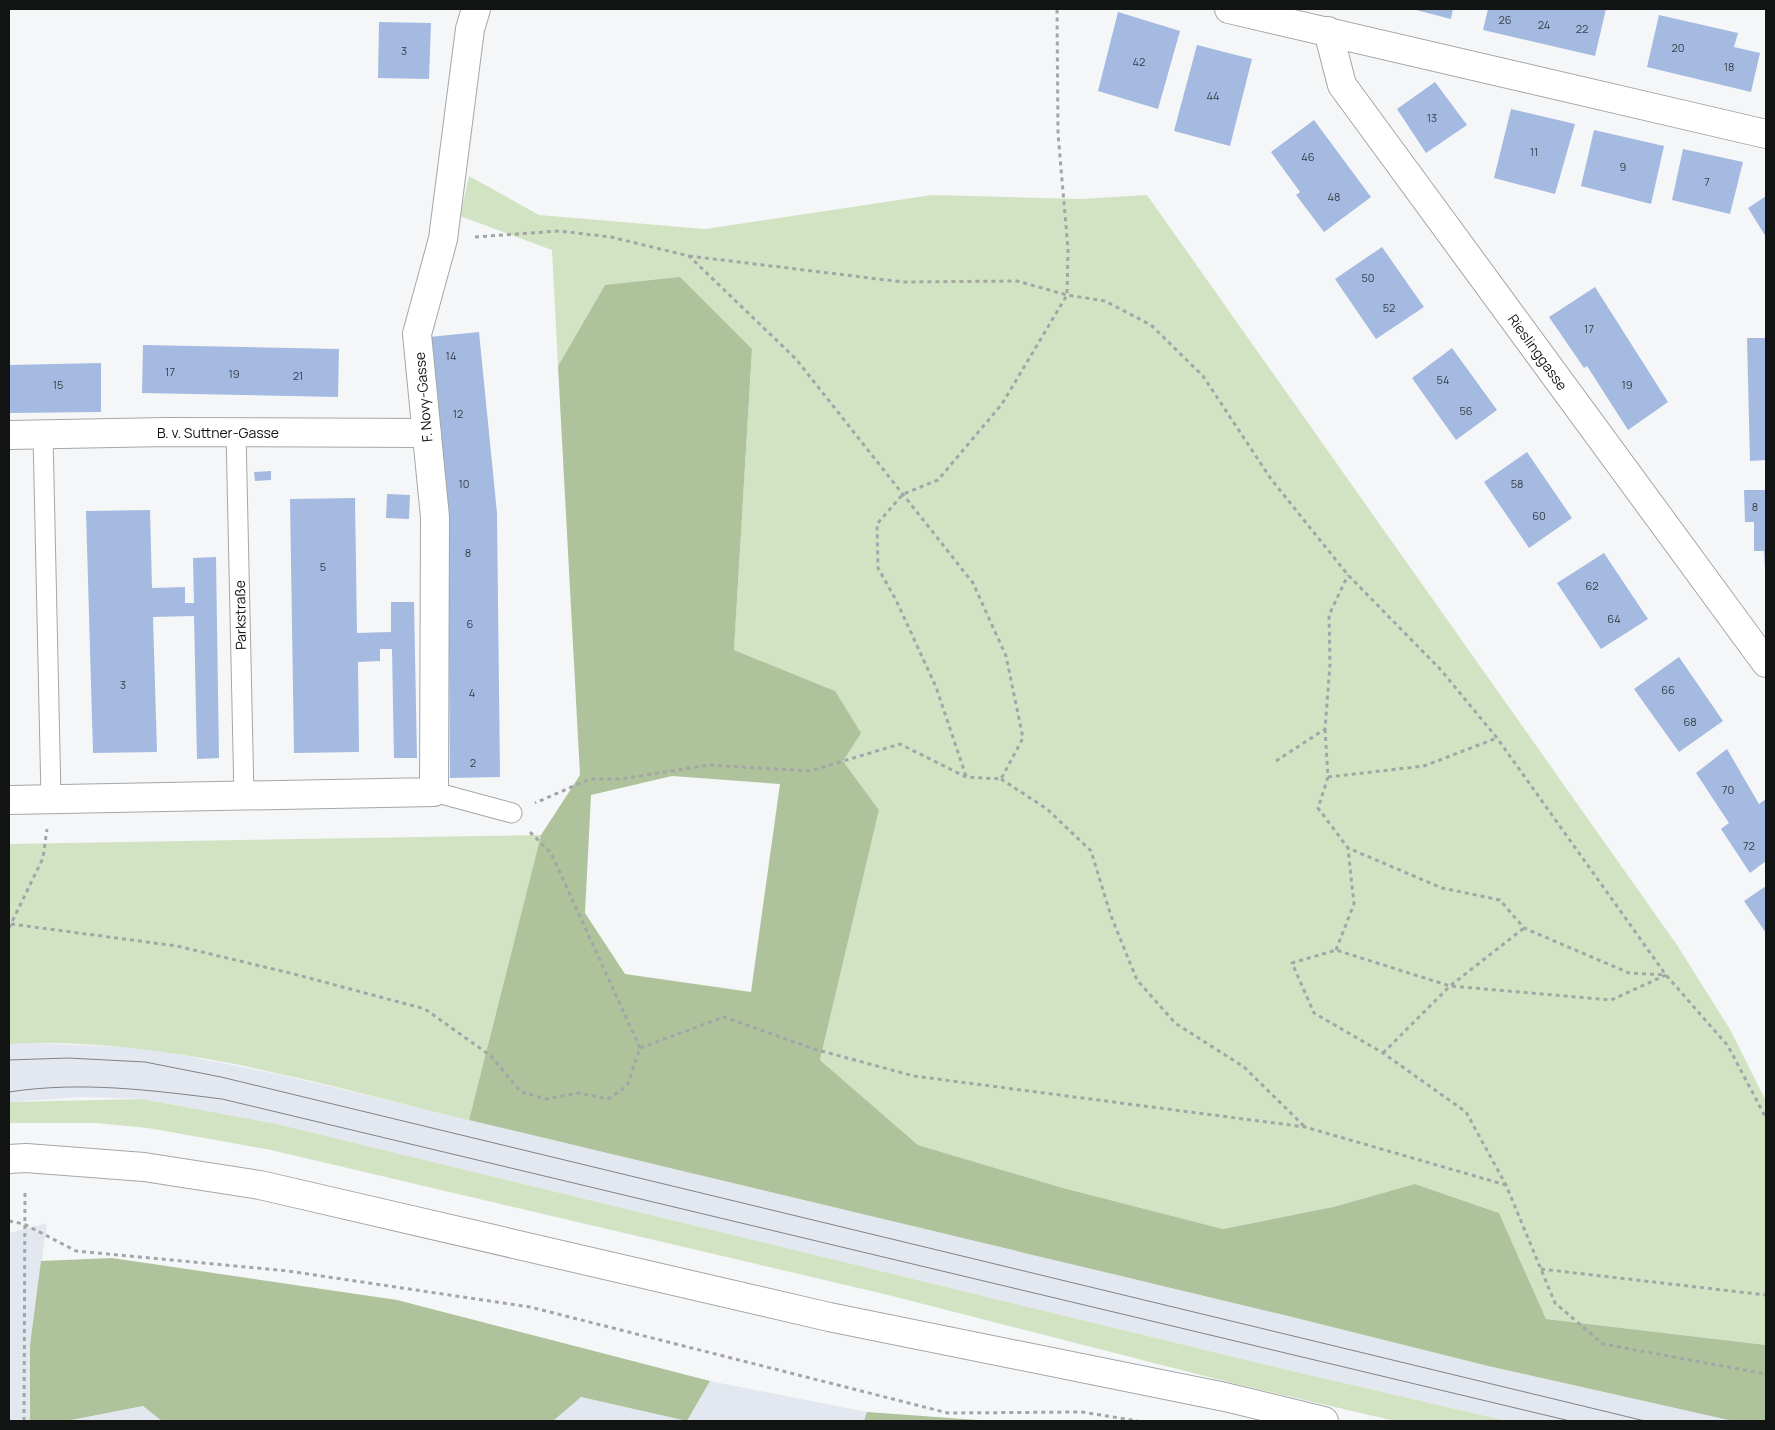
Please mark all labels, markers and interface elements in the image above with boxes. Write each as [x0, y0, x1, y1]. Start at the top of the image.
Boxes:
house number: 26 [1498, 12, 1512, 27]
house number: 24 [1538, 17, 1550, 32]
house number: 22 [1576, 21, 1588, 36]
house number: 20 [1672, 40, 1684, 55]
house number: 3 [401, 43, 407, 58]
house number: 42 [1133, 54, 1145, 69]
house number: 18 [1724, 59, 1734, 74]
house number: 44 [1206, 88, 1220, 103]
house number: 13 [1427, 110, 1437, 125]
house number: 11 [1530, 144, 1538, 159]
house number: 46 [1301, 149, 1315, 164]
house number: 9 [1620, 159, 1627, 174]
house number: 7 [1704, 174, 1710, 189]
house number: 48 [1328, 189, 1340, 204]
house number: 50 [1361, 270, 1375, 285]
house number: 52 [1383, 300, 1395, 315]
street label: Rieslinggasse [1504, 310, 1572, 394]
house number: 17 [1584, 321, 1594, 336]
house number: 14 [446, 348, 456, 363]
street label: F. Novy-Gasse [410, 351, 436, 443]
house number: 17 [165, 364, 175, 379]
house number: 19 [228, 366, 240, 381]
house number: 21 [293, 368, 303, 383]
house number: 54 [1437, 372, 1449, 387]
house number: 15 [53, 377, 63, 392]
house number: 19 [1621, 377, 1633, 392]
house number: 56 [1459, 403, 1473, 418]
house number: 12 [453, 406, 463, 421]
street label: B. v. Suttner-Gasse [157, 423, 279, 442]
house number: 10 [458, 476, 470, 491]
house number: 58 [1511, 476, 1523, 491]
house number: 8 [1752, 499, 1758, 514]
house number: 60 [1532, 508, 1546, 523]
house number: 8 [465, 545, 471, 560]
house number: 5 [320, 559, 326, 574]
house number: 62 [1585, 578, 1599, 593]
street label: Parkstraße [230, 580, 250, 650]
house number: 64 [1607, 611, 1621, 626]
house number: 6 [467, 616, 474, 631]
house number: 3 [120, 677, 126, 692]
house number: 66 [1661, 682, 1675, 697]
house number: 4 [469, 685, 475, 700]
house number: 68 [1683, 714, 1697, 729]
house number: 2 [470, 755, 476, 770]
house number: 70 [1722, 782, 1734, 797]
house number: 72 [1743, 838, 1755, 853]

